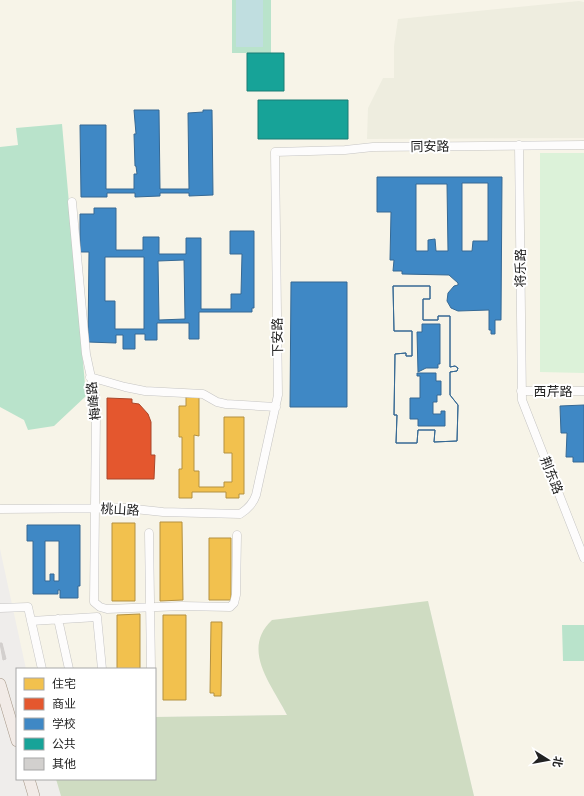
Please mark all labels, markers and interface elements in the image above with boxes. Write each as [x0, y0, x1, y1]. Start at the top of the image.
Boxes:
street label: 同安路 [410, 138, 450, 154]
street label: 将乐路 [512, 248, 528, 288]
street label: 下安路 [269, 317, 285, 357]
street label: 梅峰路 [83, 381, 103, 421]
street label: 西芹路 [533, 383, 573, 399]
street label: 荆东路 [537, 454, 567, 496]
street label: 桃山路 [100, 500, 140, 518]
legend [16, 668, 156, 780]
text: 住宅 [52, 676, 76, 691]
text: 商业 [52, 696, 76, 711]
text: 学校 [52, 716, 76, 731]
text: 公共 [52, 736, 76, 751]
north arrow [528, 740, 568, 780]
text: 北 [551, 755, 566, 769]
text: 其他 [52, 756, 76, 771]

